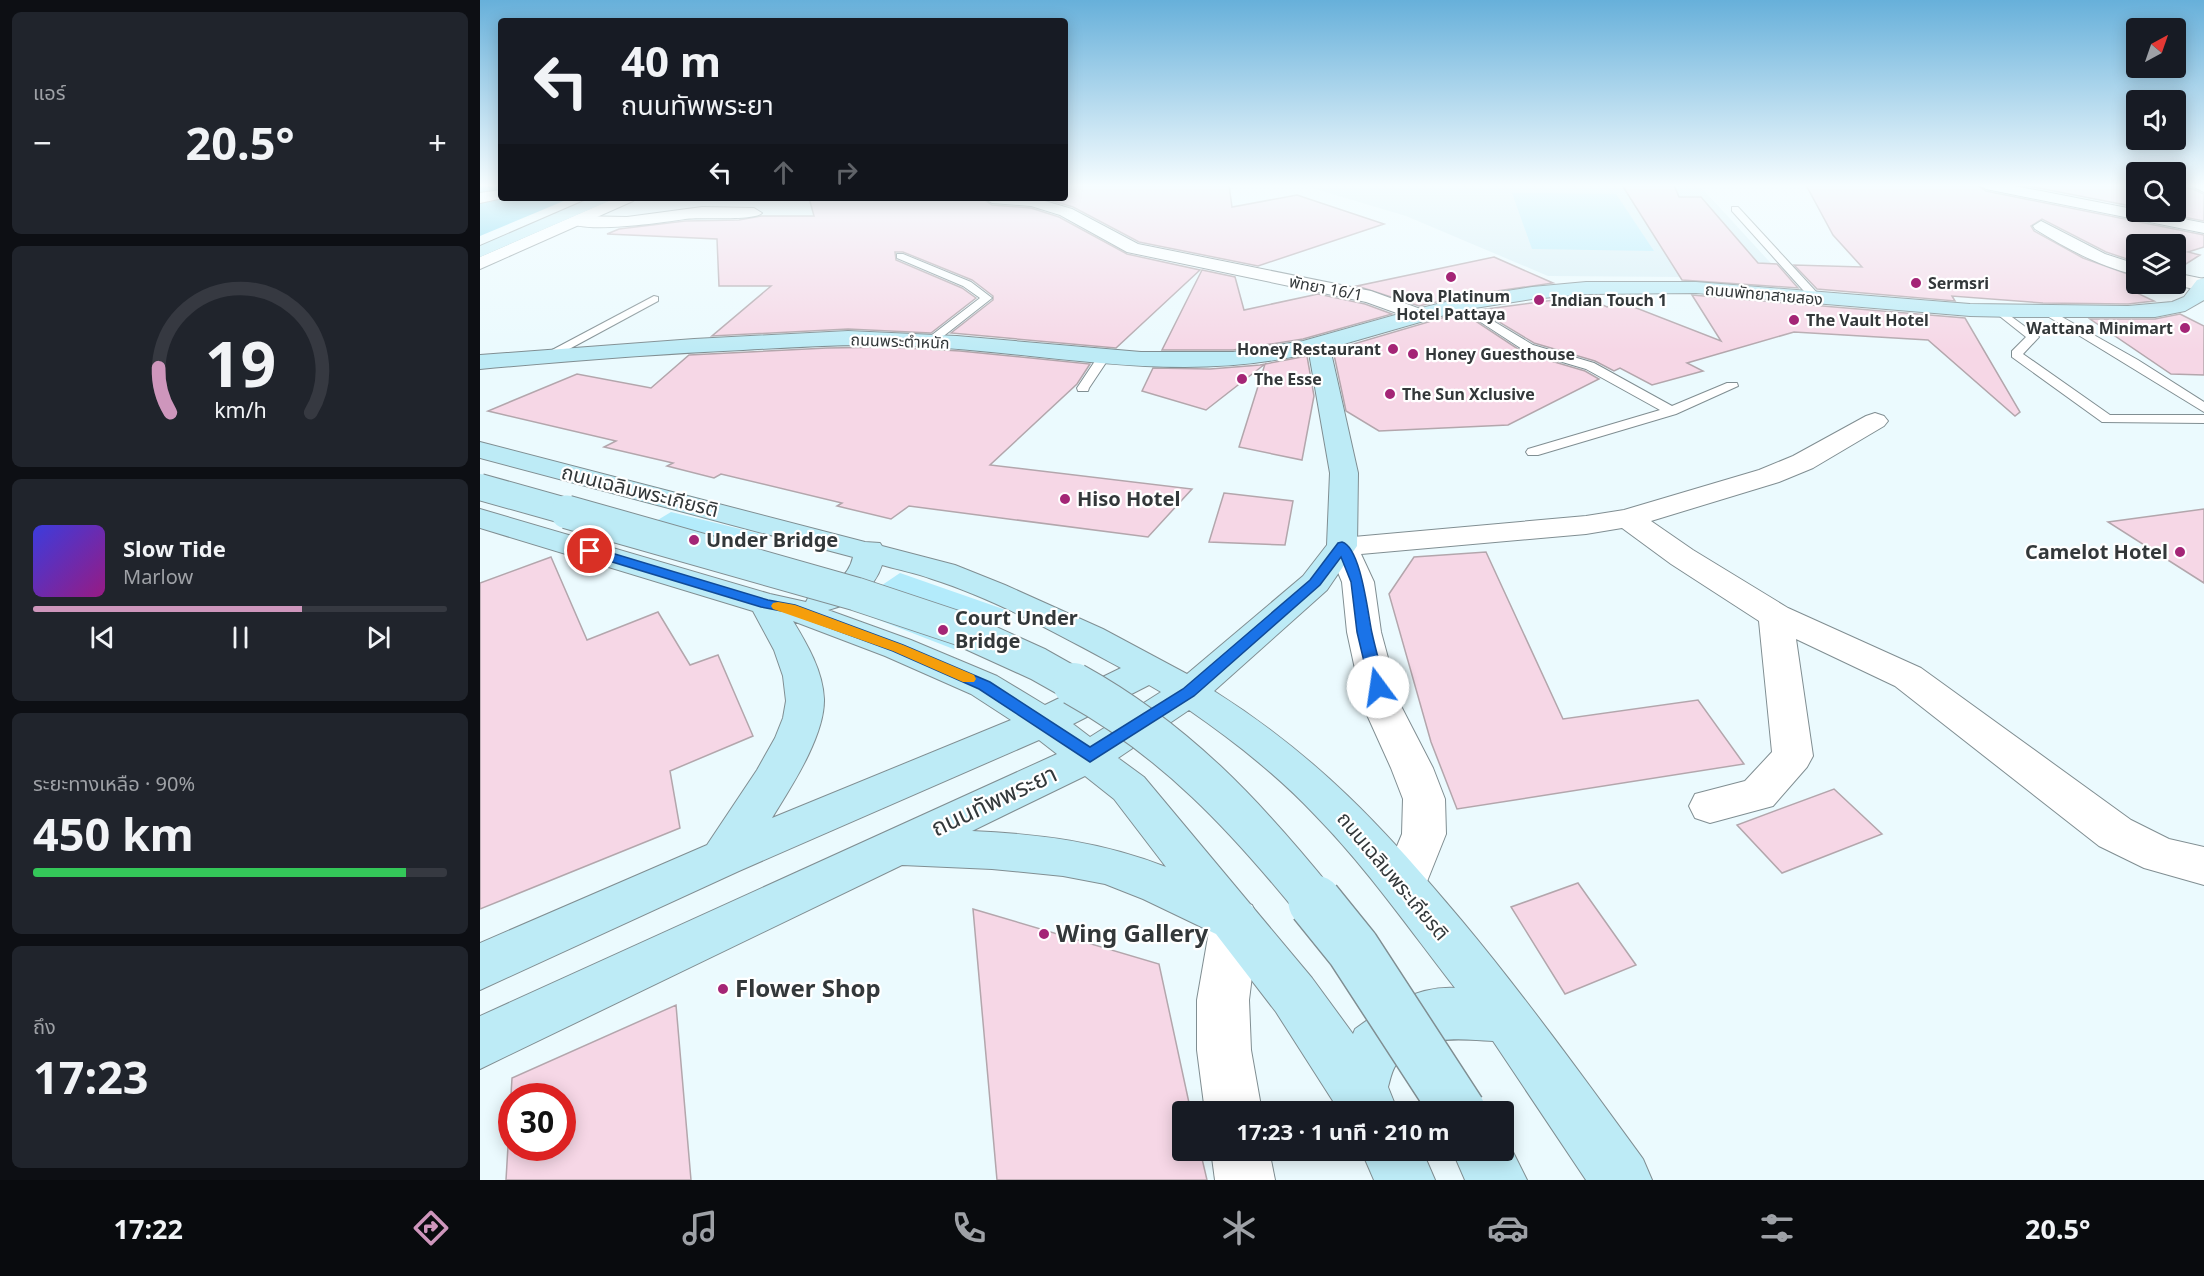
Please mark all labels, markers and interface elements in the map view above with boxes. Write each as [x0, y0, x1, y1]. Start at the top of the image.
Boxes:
north arrow [2126, 18, 2186, 78]
map controls [2126, 18, 2186, 294]
text: 40 m [621, 32, 721, 89]
icon: left [522, 42, 600, 120]
text: แอร์ [33, 79, 65, 106]
text: ถนนทัพพระยา [621, 86, 774, 123]
button: sound [2126, 90, 2186, 150]
text: 20.5° [186, 112, 294, 173]
text: − [33, 120, 52, 165]
text: + [428, 120, 447, 165]
icon: left [704, 156, 737, 189]
icon: ahead [767, 156, 800, 189]
icon: right [830, 156, 863, 189]
button: search [2126, 162, 2186, 222]
button: layers [2126, 234, 2186, 294]
street label: พัทยา 16/1 [1287, 270, 1365, 306]
marker: Nova Platinum Hotel Pattaya [1444, 270, 1458, 284]
place label: Sermsri [1928, 272, 1989, 294]
marker: Sermsri [1909, 276, 1923, 290]
street label: ถนนพัทยาสายสอง [1704, 278, 1824, 310]
place label: Nova Platinum Hotel Pattaya [1392, 285, 1510, 325]
place label: Indian Touch 1 [1551, 289, 1667, 311]
marker: Indian Touch 1 [1532, 293, 1546, 307]
place label: The Vault Hotel [1806, 309, 1929, 331]
marker: The Vault Hotel [1787, 313, 1801, 327]
place label: Wattana Minimart [2026, 317, 2173, 339]
text: 19 [204, 321, 276, 406]
marker: Wattana Minimart [2178, 321, 2192, 335]
street label: ถนนพระตำหนัก [850, 328, 950, 354]
place label: Honey Restaurant [1237, 338, 1381, 360]
marker: Honey Restaurant [1386, 342, 1400, 356]
place label: Honey Guesthouse [1425, 343, 1575, 365]
marker: Honey Guesthouse [1406, 347, 1420, 361]
place label: The Esse [1254, 368, 1322, 390]
marker: The Esse [1235, 372, 1249, 386]
place label: The Sun Xclusive [1402, 383, 1535, 405]
marker: The Sun Xclusive [1383, 387, 1397, 401]
text: km/h [214, 396, 266, 425]
street label: ถนนเฉลิมพระเกียรติ [559, 458, 721, 523]
place label: Hiso Hotel [1077, 485, 1180, 512]
marker: Hiso Hotel [1058, 492, 1072, 506]
pin [564, 525, 615, 576]
place label: Under Bridge [706, 526, 838, 553]
text: Slow Tide [123, 533, 226, 563]
marker: Under Bridge [687, 533, 701, 547]
icon: arrive [573, 534, 606, 567]
place label: Camelot Hotel [2025, 538, 2168, 565]
marker: Camelot Hotel [2173, 545, 2187, 559]
text: Marlow [123, 563, 193, 590]
place label: Court Under Bridge [955, 604, 1078, 654]
icon: previous [86, 621, 119, 654]
icon: pause [224, 621, 257, 654]
icon: next [362, 621, 395, 654]
marker: Court Under Bridge [936, 623, 950, 637]
position arrow [1346, 655, 1410, 719]
street label: ถนนทัพพระยา [925, 756, 1062, 843]
text: ระยะทางเหลือ · 90% [33, 770, 195, 797]
text: 450 km [33, 803, 194, 864]
street label: ถนนเฉลิมพระเกียรติ [1331, 805, 1455, 946]
place label: Wing Gallery [1056, 916, 1209, 949]
marker: Wing Gallery [1037, 927, 1051, 941]
place label: Flower Shop [735, 971, 881, 1004]
marker: Flower Shop [716, 982, 730, 996]
text: ถึง [33, 1013, 56, 1040]
text: 17:23 [33, 1046, 149, 1107]
speed limit sign: 30 [498, 1083, 576, 1161]
text: 17:23 · 1 นาที · 210 m [1237, 1116, 1449, 1146]
icon: directions [410, 1207, 452, 1249]
icon: music [679, 1207, 721, 1249]
icon: phone [948, 1207, 990, 1249]
icon: climate [1218, 1207, 1260, 1249]
icon: car [1487, 1207, 1529, 1249]
icon: filters [1756, 1207, 1798, 1249]
text: 17:22 [114, 1210, 183, 1247]
text: 20.5° [2025, 1210, 2090, 1247]

